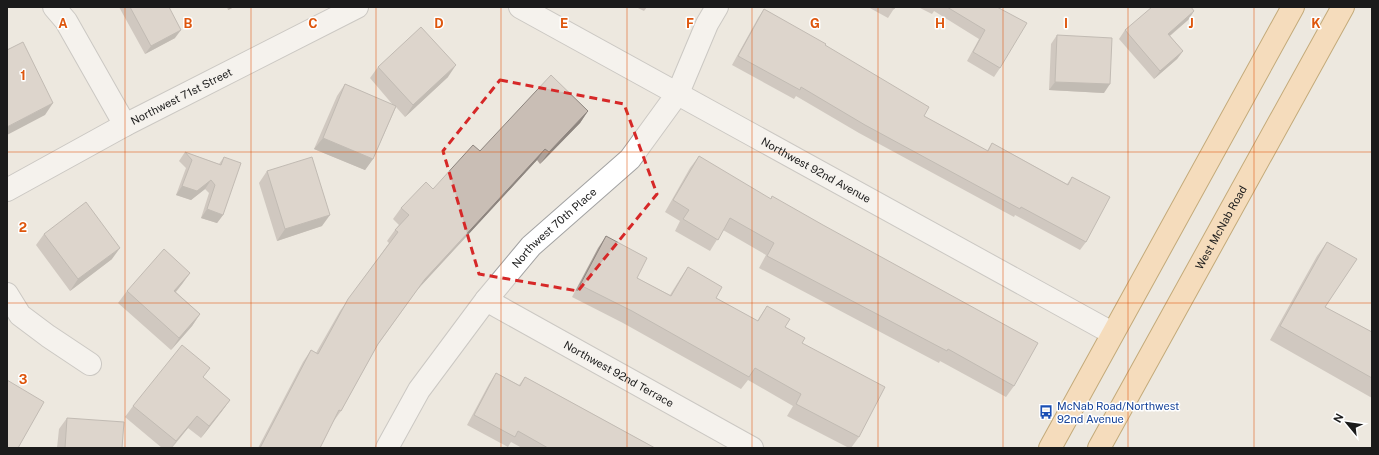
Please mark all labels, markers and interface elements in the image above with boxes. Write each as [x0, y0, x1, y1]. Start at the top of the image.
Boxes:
text: A [58, 16, 68, 31]
text: B [184, 16, 193, 31]
text: C [308, 16, 318, 31]
text: D [434, 16, 444, 31]
text: E [560, 16, 568, 31]
text: F [686, 16, 694, 31]
text: G [810, 16, 820, 31]
text: H [935, 16, 945, 31]
text: I [1064, 16, 1068, 31]
text: J [1188, 16, 1194, 31]
text: K [1311, 16, 1321, 31]
street label: Northwest 71st Street [129, 66, 234, 127]
text: 1 [20, 68, 26, 83]
street label: Northwest 92nd Avenue [759, 135, 873, 205]
street label: West McNab Road [1193, 184, 1249, 271]
street label: Northwest 70th Place [510, 185, 599, 270]
text: 2 [19, 220, 27, 235]
street label: Northwest 92nd Terrace [562, 339, 676, 409]
text: 3 [19, 372, 28, 387]
place label: McNab Road/Northwest 92nd Avenue [1057, 400, 1179, 425]
north arrow [1327, 403, 1367, 443]
bus stop icon: McNab Road/Northwest 92nd Avenue [1038, 404, 1054, 420]
text: N [1331, 411, 1346, 425]

